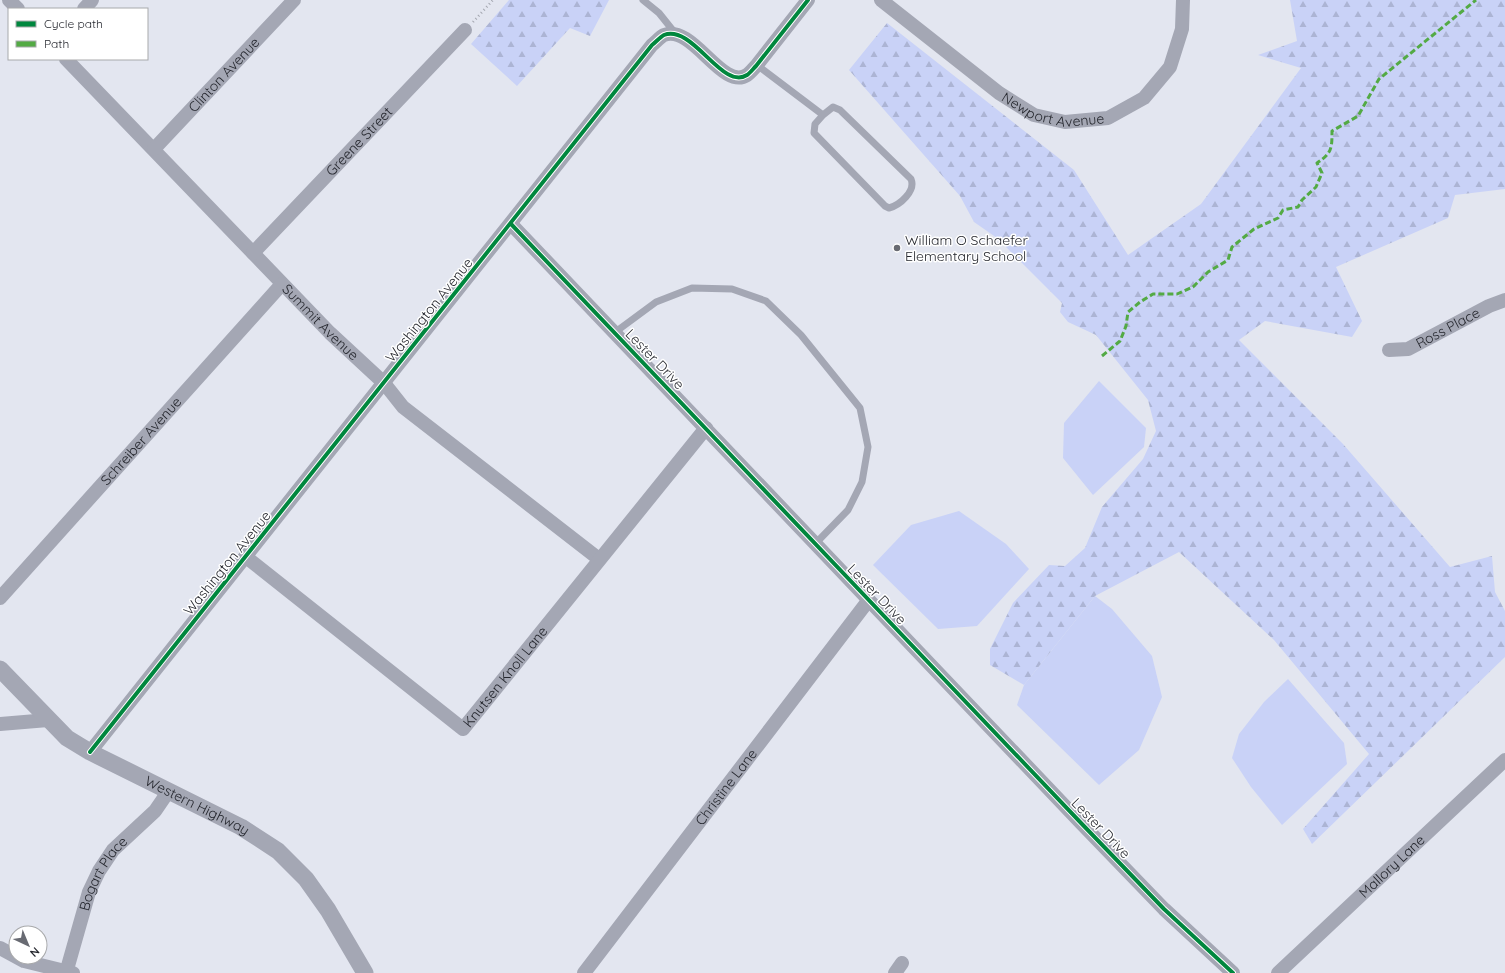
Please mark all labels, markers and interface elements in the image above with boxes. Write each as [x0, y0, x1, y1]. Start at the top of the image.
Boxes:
legend [8, 8, 148, 60]
text: Cycle path [44, 16, 103, 31]
street label: Clinton Avenue [184, 33, 263, 116]
text: Path [44, 36, 69, 51]
street label: Newport Avenue [998, 88, 1105, 131]
street label: Greene Street [322, 103, 396, 180]
place label: William O Schaefer Elementary School [905, 231, 1028, 265]
marker: William O Schaefer Elementary School [892, 243, 902, 253]
street label: Washington Avenue [381, 254, 477, 366]
street label: Summit Avenue [278, 280, 363, 364]
street label: Ross Place [1413, 304, 1483, 352]
street label: Lester Drive [622, 325, 688, 393]
street label: Schreiber Avenue [97, 393, 185, 489]
street label: Washington Avenue [179, 507, 275, 619]
street label: Lester Drive [844, 560, 910, 628]
street label: Knutsen Knoll Lane [459, 622, 551, 731]
street label: Christine Lane [691, 745, 761, 829]
street label: Western Highway [142, 772, 253, 839]
street label: Lester Drive [1068, 794, 1134, 862]
street label: Mallory Lane [1355, 831, 1429, 902]
street label: Bogart Place [75, 832, 131, 913]
north arrow [8, 925, 48, 965]
text: N [27, 944, 43, 960]

